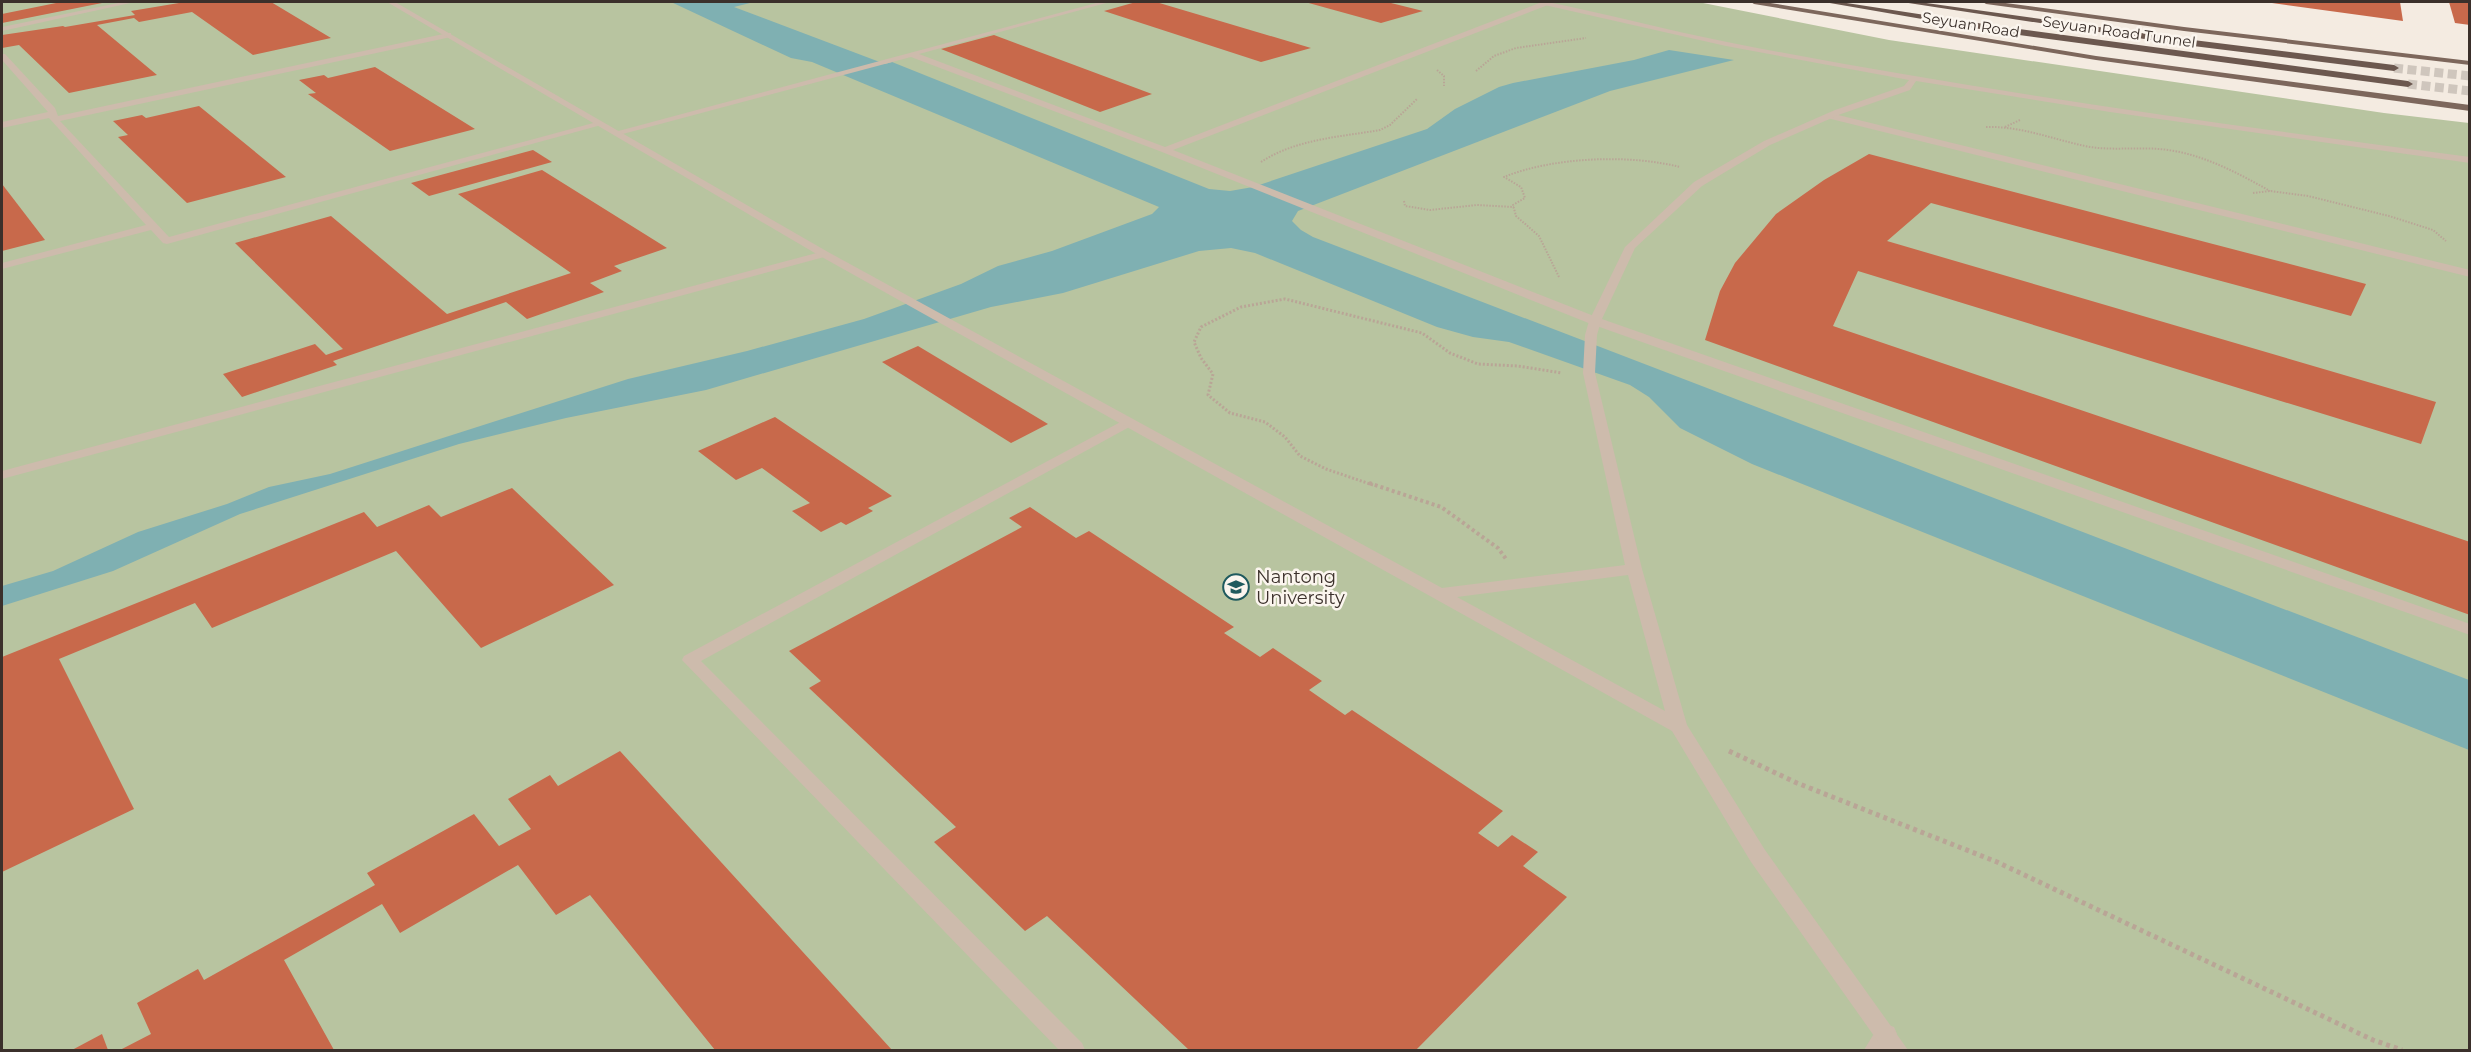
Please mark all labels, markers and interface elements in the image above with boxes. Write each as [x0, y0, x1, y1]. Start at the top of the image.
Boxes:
street label: Seyuan Road [1921, 7, 2021, 42]
street label: Seyuan Road Tunnel [2041, 11, 2197, 52]
place label: Nantong University [1256, 566, 1345, 609]
school or university icon: Nantong University [1221, 572, 1251, 602]

